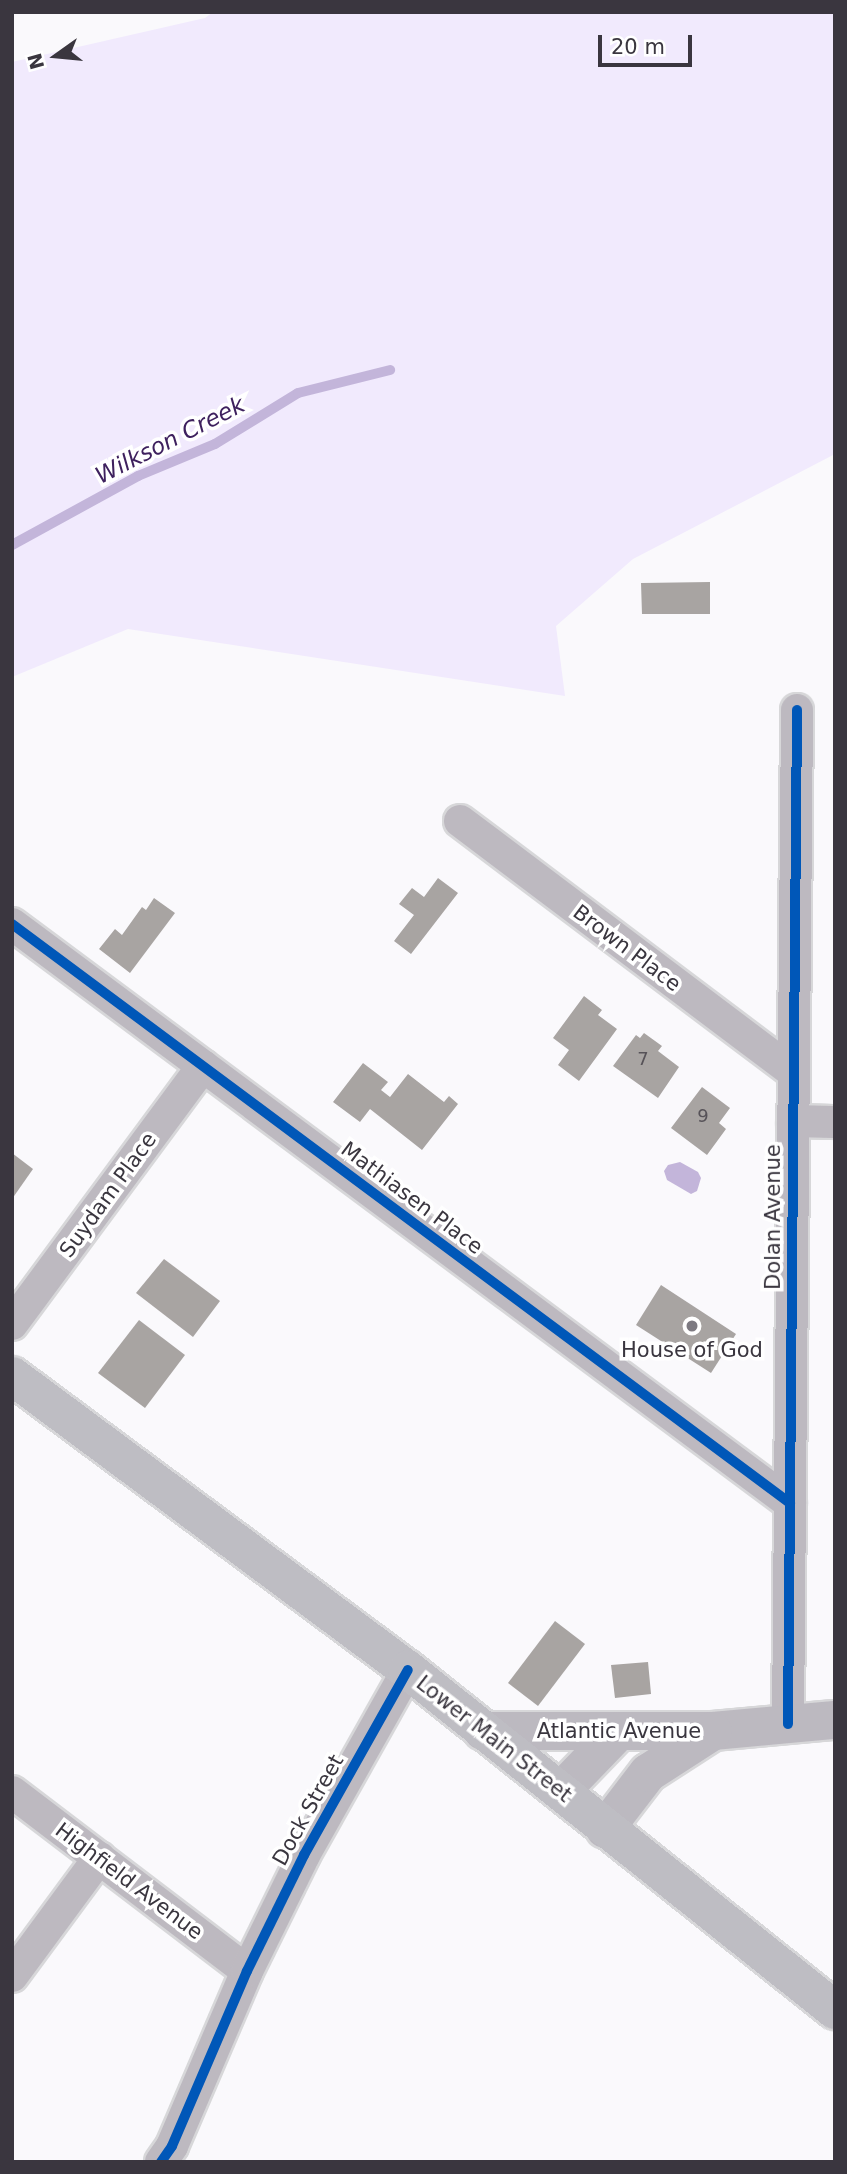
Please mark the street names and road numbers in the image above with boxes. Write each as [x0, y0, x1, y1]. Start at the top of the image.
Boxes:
street label: Brown Place [568, 899, 686, 997]
street label: Suydam Place [54, 1128, 162, 1262]
street label: Mathiasen Place [336, 1137, 488, 1259]
street label: Dolan Avenue [760, 1144, 786, 1290]
street label: Lower Main Street [411, 1671, 577, 1807]
street label: Atlantic Avenue [537, 1718, 701, 1744]
street label: Dock Street [267, 1750, 349, 1870]
street label: Highfield Avenue [50, 1817, 208, 1945]

